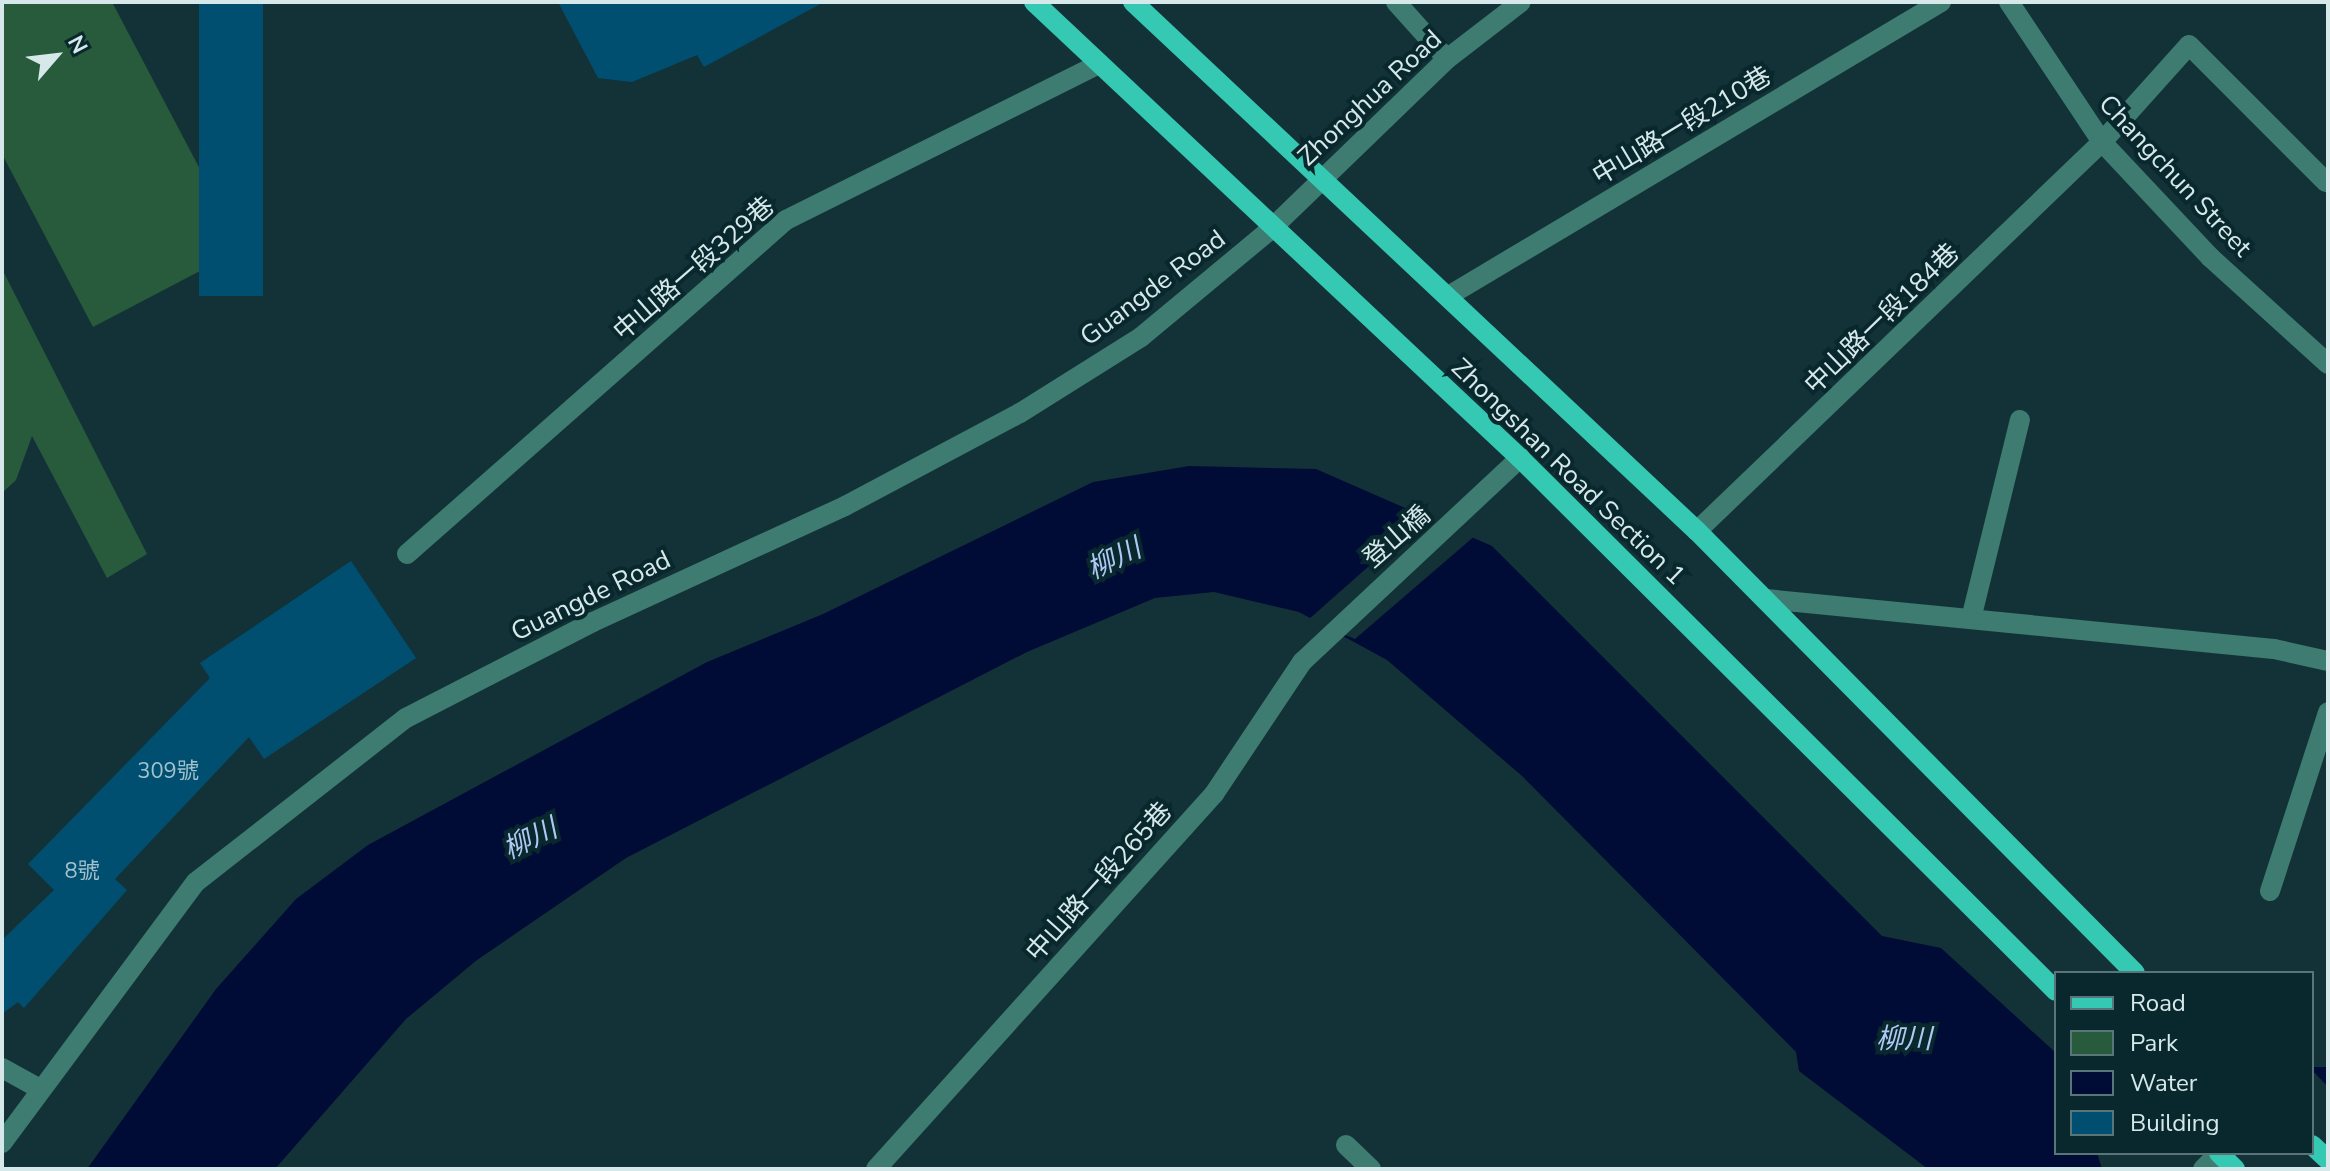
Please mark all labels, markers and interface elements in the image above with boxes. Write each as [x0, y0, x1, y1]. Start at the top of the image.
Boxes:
north arrow [16, 16, 96, 96]
street label: Zhonghua Road [1292, 24, 1448, 172]
text: N [60, 30, 94, 59]
street label: 中山路一段210巷 [1587, 60, 1777, 192]
street label: Changchun Street [2092, 89, 2258, 263]
street label: 中山路一段329巷 [607, 191, 781, 347]
street label: Guangde Road [1074, 223, 1232, 353]
street label: 中山路一段184巷 [1798, 237, 1966, 401]
street label: Zhongshan Road Section 1 [1445, 352, 1691, 592]
street label: 登山橋 [1357, 500, 1437, 574]
water label: 柳川 [1081, 532, 1147, 586]
street label: Guangde Road [506, 544, 676, 648]
house number: 309號 [137, 759, 199, 785]
street label: 中山路一段265巷 [1020, 796, 1178, 968]
water label: 柳川 [497, 812, 563, 866]
house number: 8號 [64, 859, 100, 885]
legend [2054, 971, 2314, 1155]
text: Road [2130, 987, 2186, 1019]
water label: 柳川 [1876, 1022, 1932, 1056]
text: Park [2130, 1027, 2178, 1059]
text: Water [2130, 1067, 2197, 1099]
text: Building [2130, 1107, 2220, 1139]

